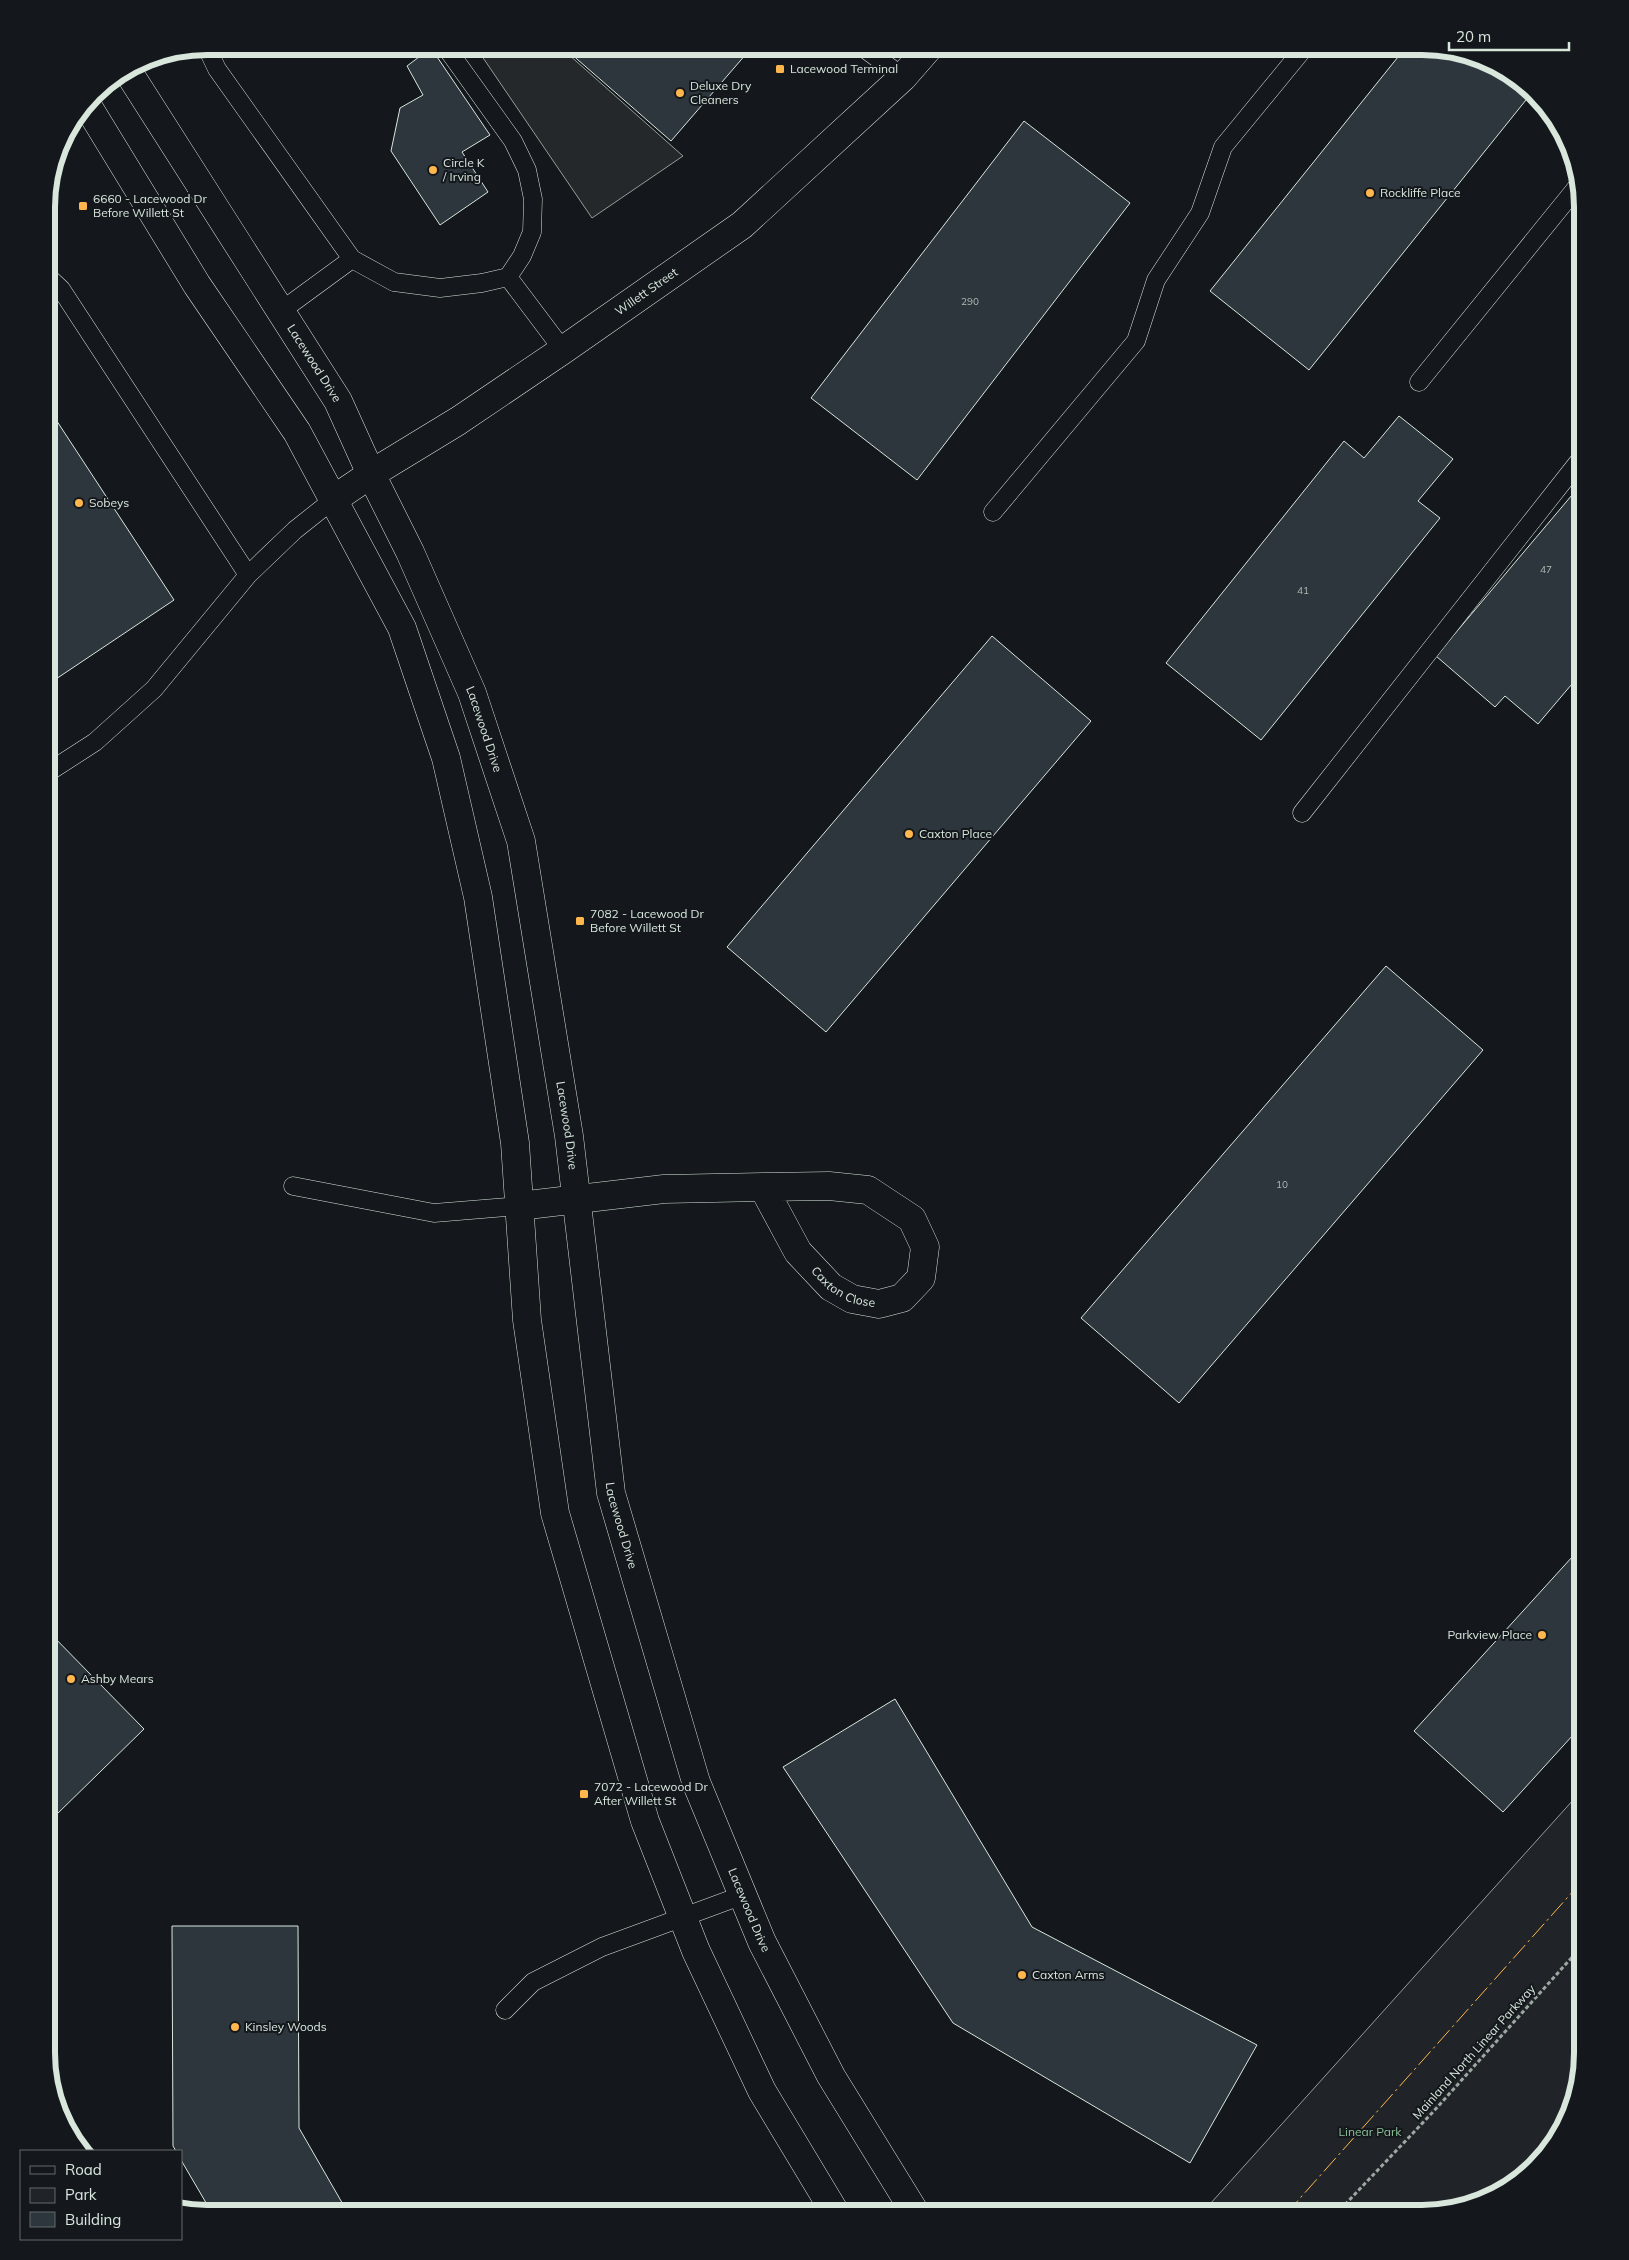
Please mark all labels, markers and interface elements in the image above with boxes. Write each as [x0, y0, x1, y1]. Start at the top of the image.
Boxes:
scale bar [1449, 20, 1569, 52]
text: 20 m [1456, 27, 1491, 46]
place label: Lacewood Terminal [790, 61, 898, 76]
marker: Lacewood Terminal [774, 63, 786, 75]
place label: Deluxe Dry Cleaners [690, 78, 752, 107]
marker: Deluxe Dry Cleaners [674, 87, 686, 99]
place label: Circle K / Irving [442, 155, 485, 184]
marker: Circle K / Irving [427, 164, 439, 176]
place label: Rockliffe Place [1380, 185, 1460, 200]
marker: Rockliffe Place [1364, 187, 1376, 199]
place label: 6660 - Lacewood Dr Before Willett St [93, 191, 208, 220]
marker: 6660 - Lacewood Dr Before Willett St [77, 200, 89, 212]
street label: Willett Street [612, 264, 680, 318]
house number: 290 [961, 295, 979, 308]
street label: Lacewood Drive [284, 321, 345, 405]
place label: Sobeys [89, 495, 129, 510]
marker: Sobeys [73, 497, 85, 509]
house number: 47 [1540, 563, 1552, 576]
house number: 41 [1297, 584, 1309, 597]
street label: Lacewood Drive [463, 684, 506, 774]
place label: Caxton Place [919, 826, 992, 841]
marker: Caxton Place [903, 828, 915, 840]
place label: 7082 - Lacewood Dr Before Willett St [590, 906, 705, 935]
marker: 7082 - Lacewood Dr Before Willett St [574, 915, 586, 927]
street label: Lacewood Drive [553, 1080, 581, 1171]
house number: 10 [1276, 1178, 1288, 1191]
street label: Caxton Close [808, 1263, 877, 1310]
street label: Lacewood Drive [603, 1481, 641, 1570]
place label: Parkview Place [1447, 1627, 1532, 1642]
marker: Parkview Place [1536, 1629, 1548, 1641]
place label: Ashby Mears [81, 1671, 154, 1686]
marker: Ashby Mears [65, 1673, 77, 1685]
place label: 7072 - Lacewood Dr After Willett St [594, 1779, 709, 1808]
marker: 7072 - Lacewood Dr After Willett St [578, 1788, 590, 1800]
street label: Lacewood Drive [725, 1866, 774, 1954]
place label: Caxton Arms [1032, 1967, 1104, 1982]
marker: Caxton Arms [1016, 1969, 1028, 1981]
street label: Mainland North Linear Parkway [1409, 1981, 1539, 2122]
place label: Kinsley Woods [245, 2019, 327, 2034]
marker: Kinsley Woods [229, 2021, 241, 2033]
park label: Linear Park [1339, 2124, 1402, 2139]
legend [20, 2150, 182, 2240]
text: Road [65, 2160, 102, 2179]
text: Park [65, 2185, 97, 2204]
text: Building [65, 2210, 121, 2229]

